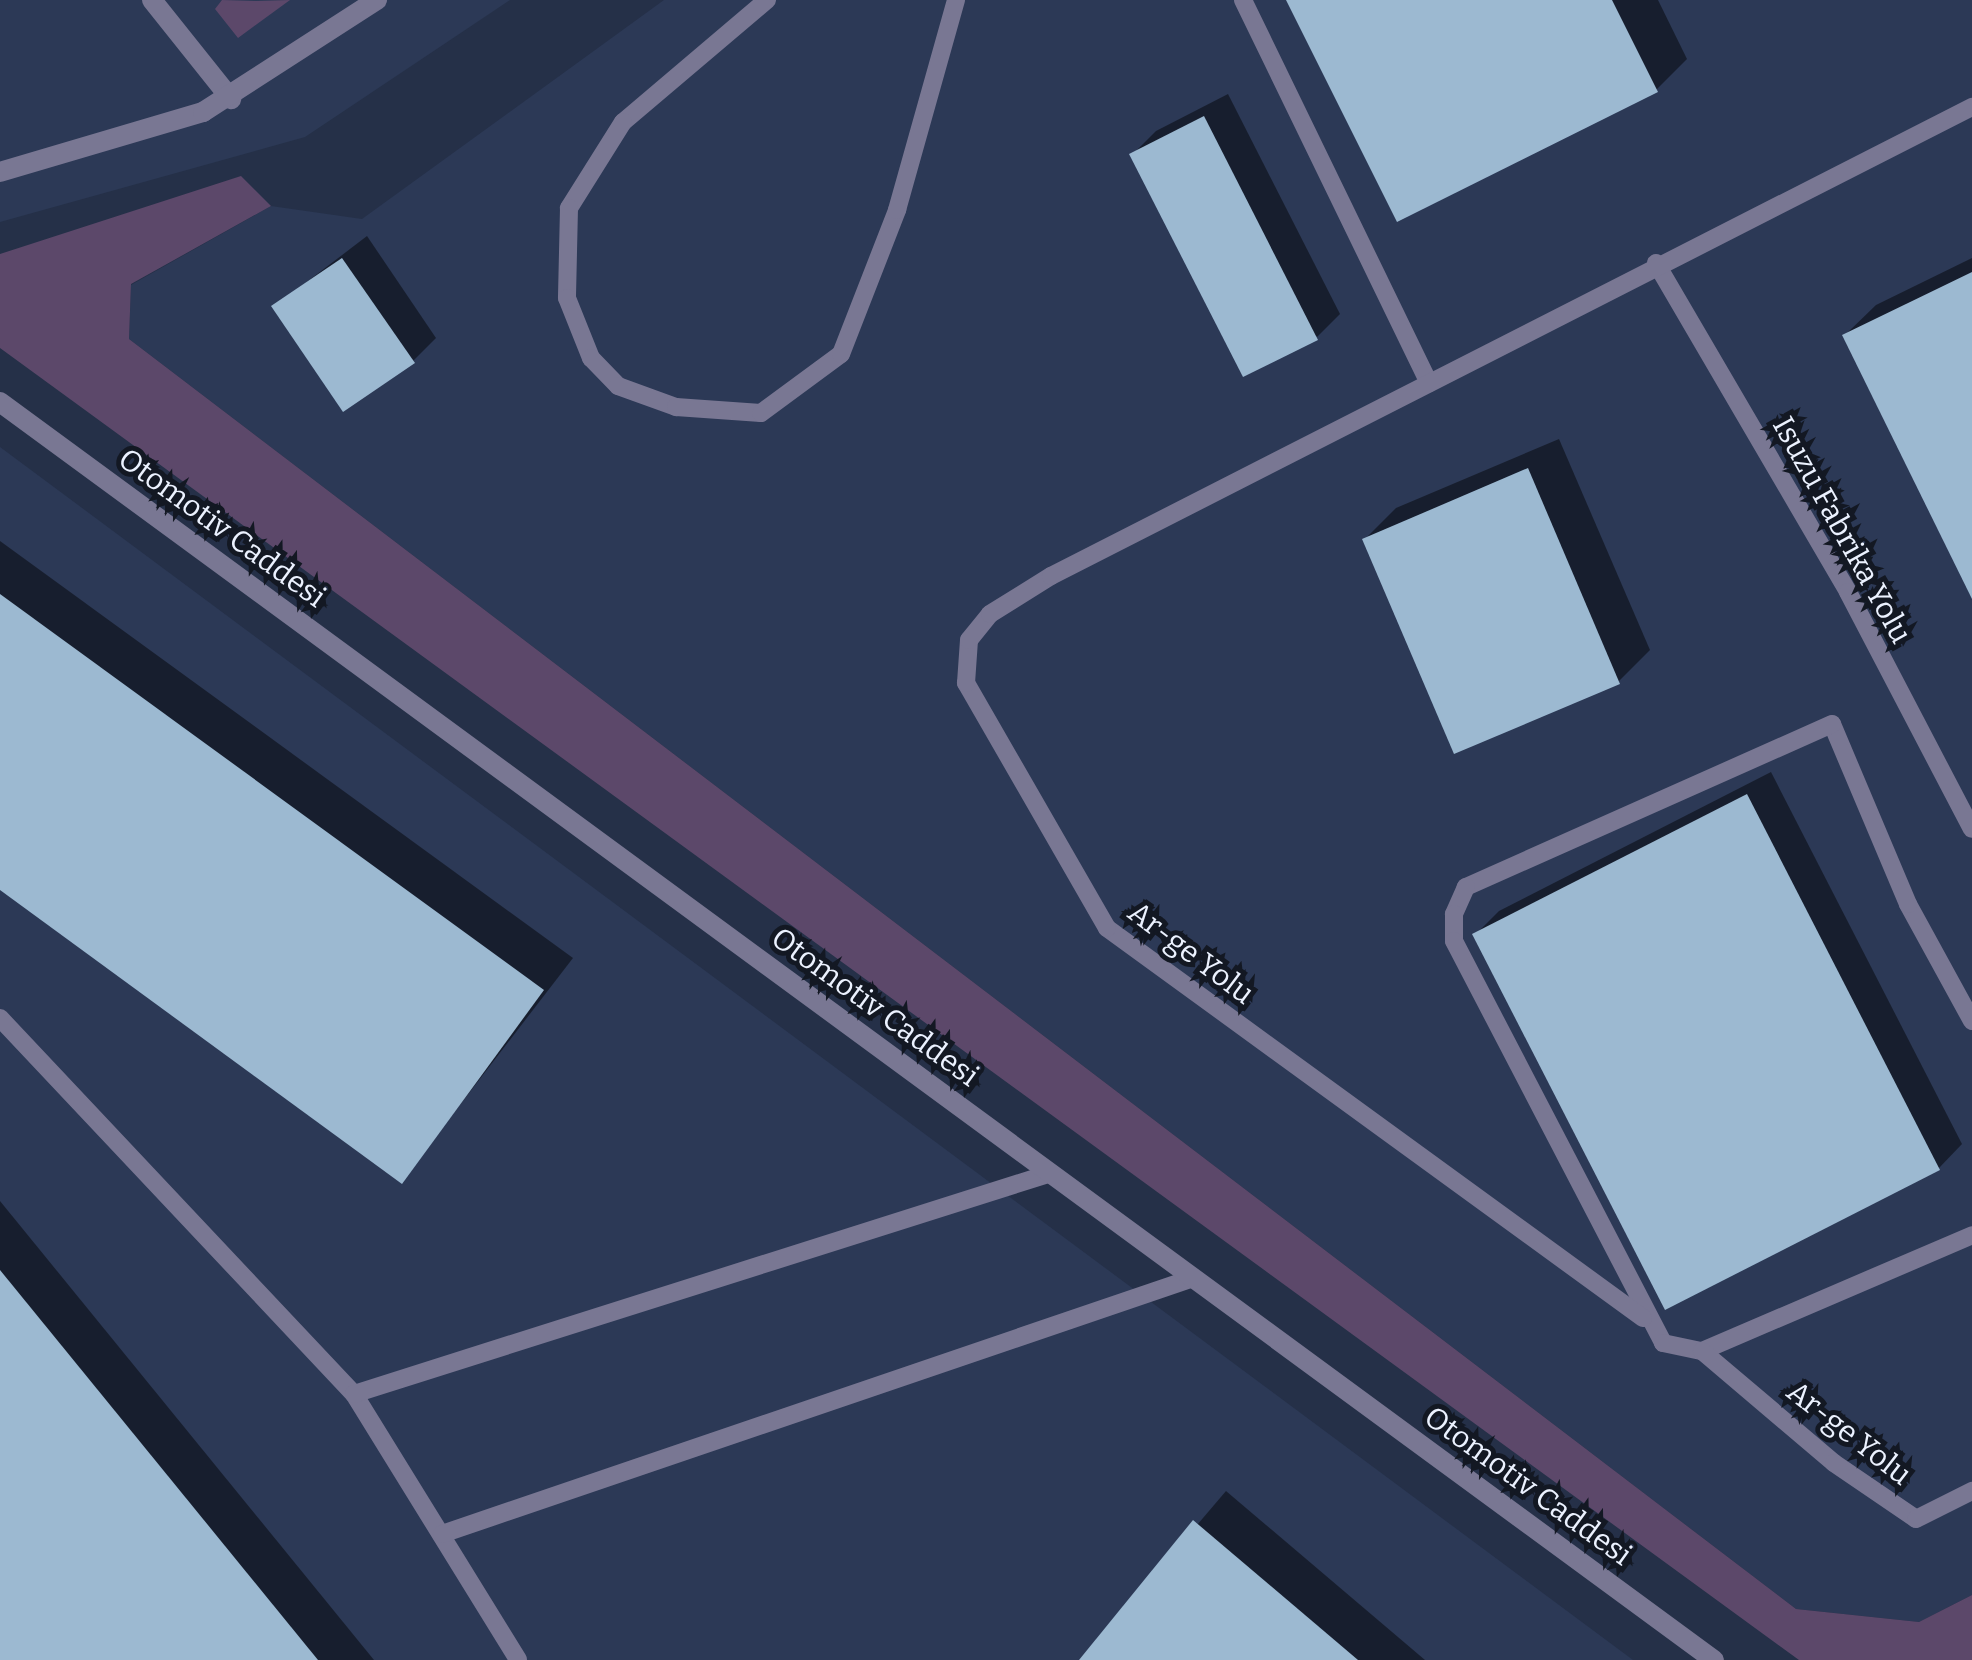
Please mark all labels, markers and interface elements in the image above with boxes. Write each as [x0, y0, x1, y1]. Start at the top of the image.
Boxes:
street label: Isuzu Fabrika Yolu [1765, 410, 1919, 650]
street label: Otomotiv Caddesi [111, 441, 333, 615]
street label: Ar-ge Yolu [1121, 894, 1261, 1012]
street label: Otomotiv Caddesi [764, 920, 986, 1094]
street label: Ar-ge Yolu [1780, 1373, 1918, 1493]
street label: Otomotiv Caddesi [1417, 1399, 1639, 1573]

